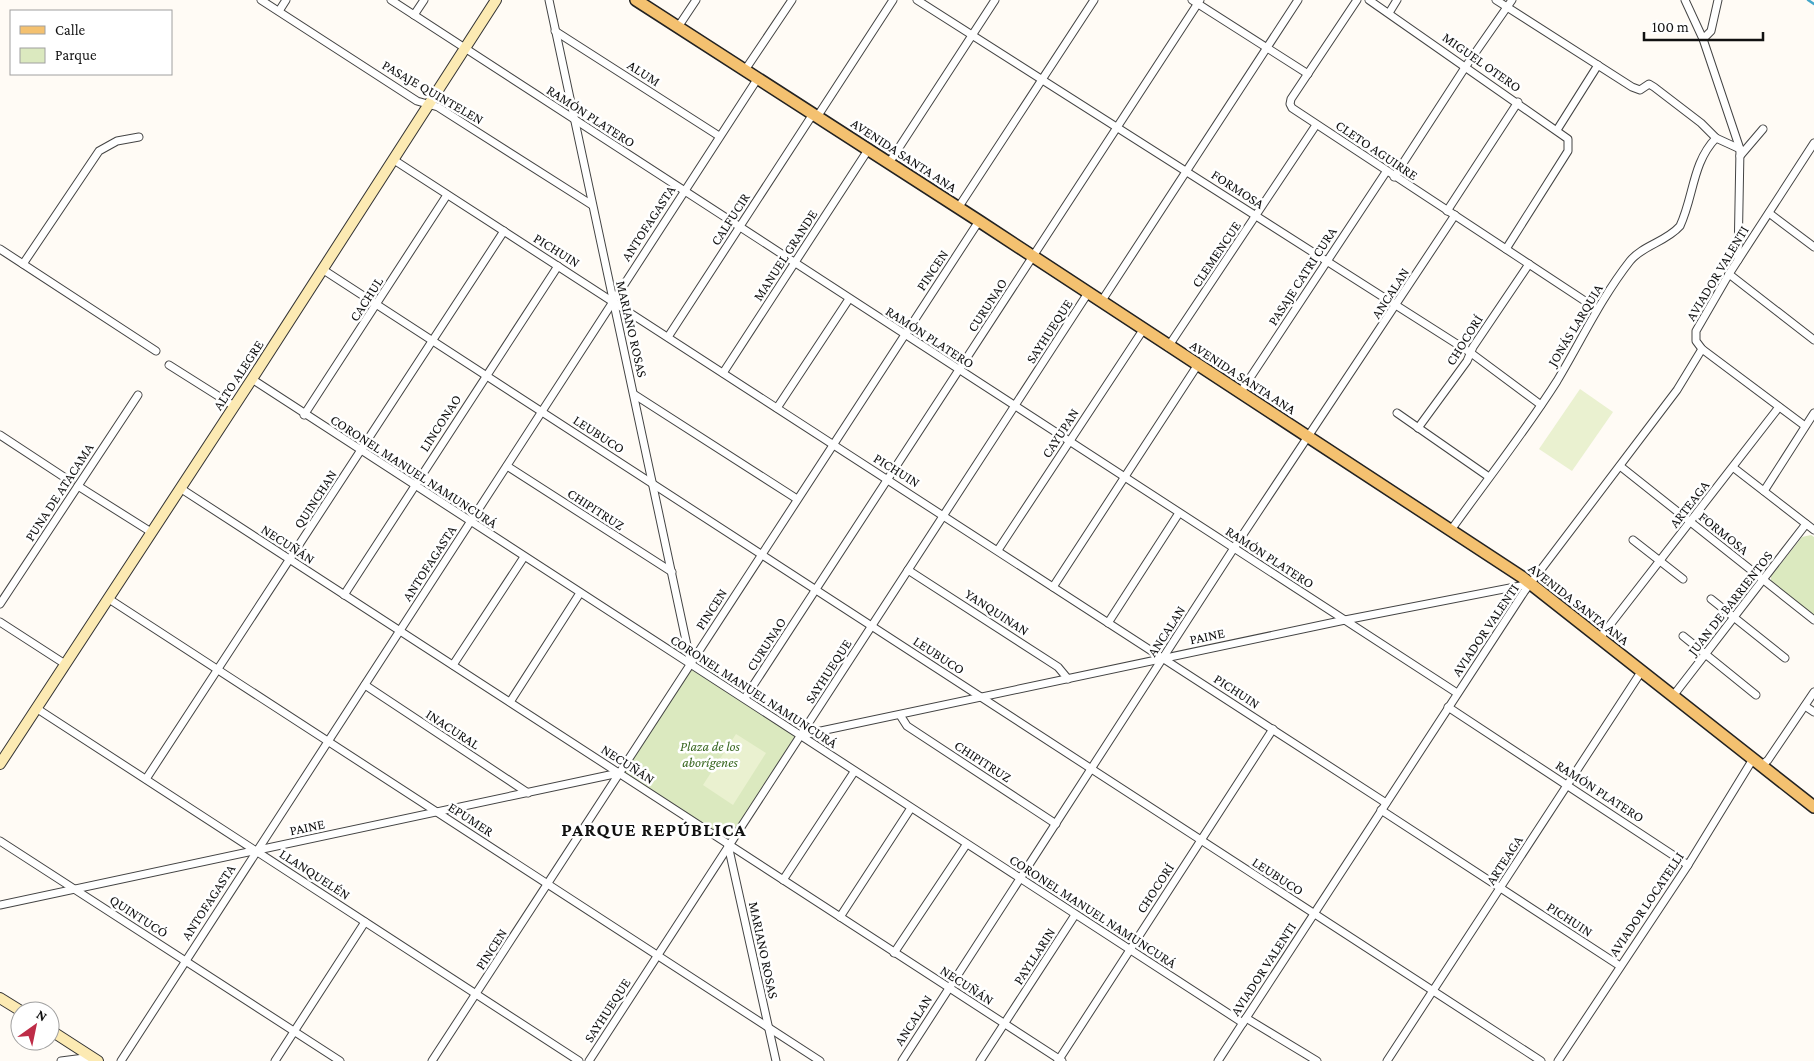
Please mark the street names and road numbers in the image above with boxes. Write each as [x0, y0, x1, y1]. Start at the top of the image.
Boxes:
street label: MIGUEL OTERO [1440, 29, 1524, 95]
street label: PASAJE QUINTELEN [379, 56, 487, 128]
street label: ALUM [625, 57, 663, 89]
street label: RAMÓN PLATERO [544, 82, 638, 150]
street label: AVENIDA SANTA ANA [848, 115, 960, 195]
street label: CLETO AGUIRRE [1333, 117, 1421, 184]
street label: FORMOSA [1209, 166, 1267, 212]
street label: ANTOFAGASTA [618, 182, 678, 264]
street label: CALFUCIR [707, 190, 753, 248]
street label: MANUEL GRANDE [750, 206, 821, 304]
street label: CLEMENCUE [1188, 218, 1244, 290]
street label: AVIADOR VALENTI [1682, 223, 1752, 323]
street label: PASAJE CATRI CURA [1264, 224, 1340, 328]
street label: PICHUIN [531, 230, 583, 270]
street label: PINCEN [913, 247, 951, 293]
street label: ANCALAN [1368, 265, 1412, 321]
street label: CACHUL [346, 274, 386, 324]
street label: CURUNAO [964, 275, 1010, 335]
street label: MARIANO ROSAS [613, 279, 651, 379]
street label: JONÁS LARQUIA [1543, 281, 1606, 371]
street label: SAYHUEQUE [1022, 296, 1076, 366]
street label: RAMÓN PLATERO [883, 303, 977, 371]
street label: CHOCORÍ [1442, 312, 1486, 368]
street label: ALTO ALEGRE [209, 337, 267, 413]
street label: AVENIDA SANTA ANA [1187, 337, 1299, 417]
street label: LINCONAO [416, 392, 464, 454]
street label: CAYUPAN [1038, 405, 1082, 461]
street label: CORONEL MANUEL NAMUNCURÁ [328, 411, 500, 531]
street label: LEUBUCO [570, 412, 628, 456]
street label: PUNA DE ATACAMA [21, 440, 97, 544]
street label: PICHUIN [871, 450, 923, 490]
street label: QUINCHAN [290, 467, 340, 531]
street label: ARTEAGA [1666, 477, 1712, 531]
street label: CHIPITRUZ [565, 485, 627, 533]
street label: FORMOSA [1696, 508, 1752, 558]
street label: NECUÑÁN [258, 521, 318, 567]
street label: ANTOFAGASTA [399, 522, 459, 604]
street label: RAMÓN PLATERO [1223, 523, 1317, 591]
street label: JUAN DE BARRIENTOS [1683, 547, 1776, 660]
street label: AVENIDA SANTA ANA [1526, 560, 1632, 648]
street label: AVIADOR VALENTI [1448, 581, 1522, 679]
street label: YANQUINAN [962, 585, 1032, 639]
street label: PINCEN [692, 586, 730, 632]
street label: ANCALAN [1144, 603, 1188, 659]
street label: CURUNAO [743, 614, 789, 674]
street label: PAINE [1188, 624, 1226, 648]
street label: CORONEL MANUEL NAMUNCURÁ [668, 631, 840, 751]
street label: LEUBUCO [910, 633, 968, 677]
street label: SAYHUEQUE [801, 636, 855, 706]
street label: PICHUIN [1211, 670, 1263, 712]
street label: INACURAL [423, 706, 483, 752]
street label: CHIPITRUZ [952, 737, 1014, 785]
street label: NECUÑÁN [598, 741, 658, 787]
street label: RAMÓN PLATERO [1553, 757, 1647, 825]
street label: EPUMER [445, 798, 497, 840]
street label: PAINE [288, 815, 326, 839]
street label: ARTEAGA [1482, 832, 1526, 888]
street label: LLANQUELÉN [277, 845, 353, 903]
street label: AVIADOR LOCATELLI [1605, 849, 1687, 959]
street label: CORONEL MANUEL NAMUNCURÁ [1007, 851, 1179, 971]
street label: LEUBUCO [1249, 854, 1307, 898]
street label: CHOCORÍ [1133, 860, 1177, 916]
street label: ANTOFAGASTA [178, 861, 238, 943]
street label: QUINTUCÓ [107, 891, 171, 941]
street label: PICHUIN [1544, 898, 1596, 940]
street label: MARIANO ROSAS [746, 900, 782, 1000]
street label: AVIADOR VALENTI [1227, 919, 1299, 1019]
street label: PAYLLARIN [1010, 925, 1058, 987]
street label: PINCEN [472, 926, 510, 972]
street label: NECUÑÁN [937, 962, 997, 1008]
street label: SAYHUEQUE [580, 975, 634, 1045]
street label: ANCALAN [891, 992, 935, 1048]

